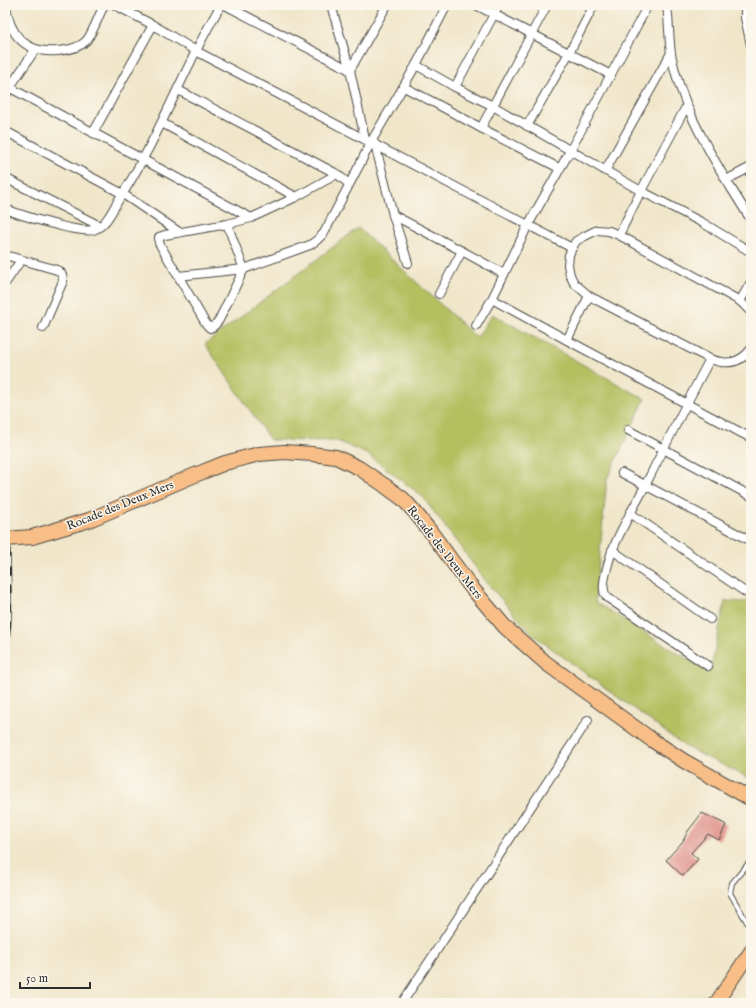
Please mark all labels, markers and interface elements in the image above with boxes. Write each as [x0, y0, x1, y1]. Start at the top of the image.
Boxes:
street label: Rocade des Deux Mers [64, 477, 176, 534]
street label: Rocade des Deux Mers [404, 503, 486, 602]
scale bar [20, 964, 90, 990]
text: 50 m [26, 971, 48, 986]

